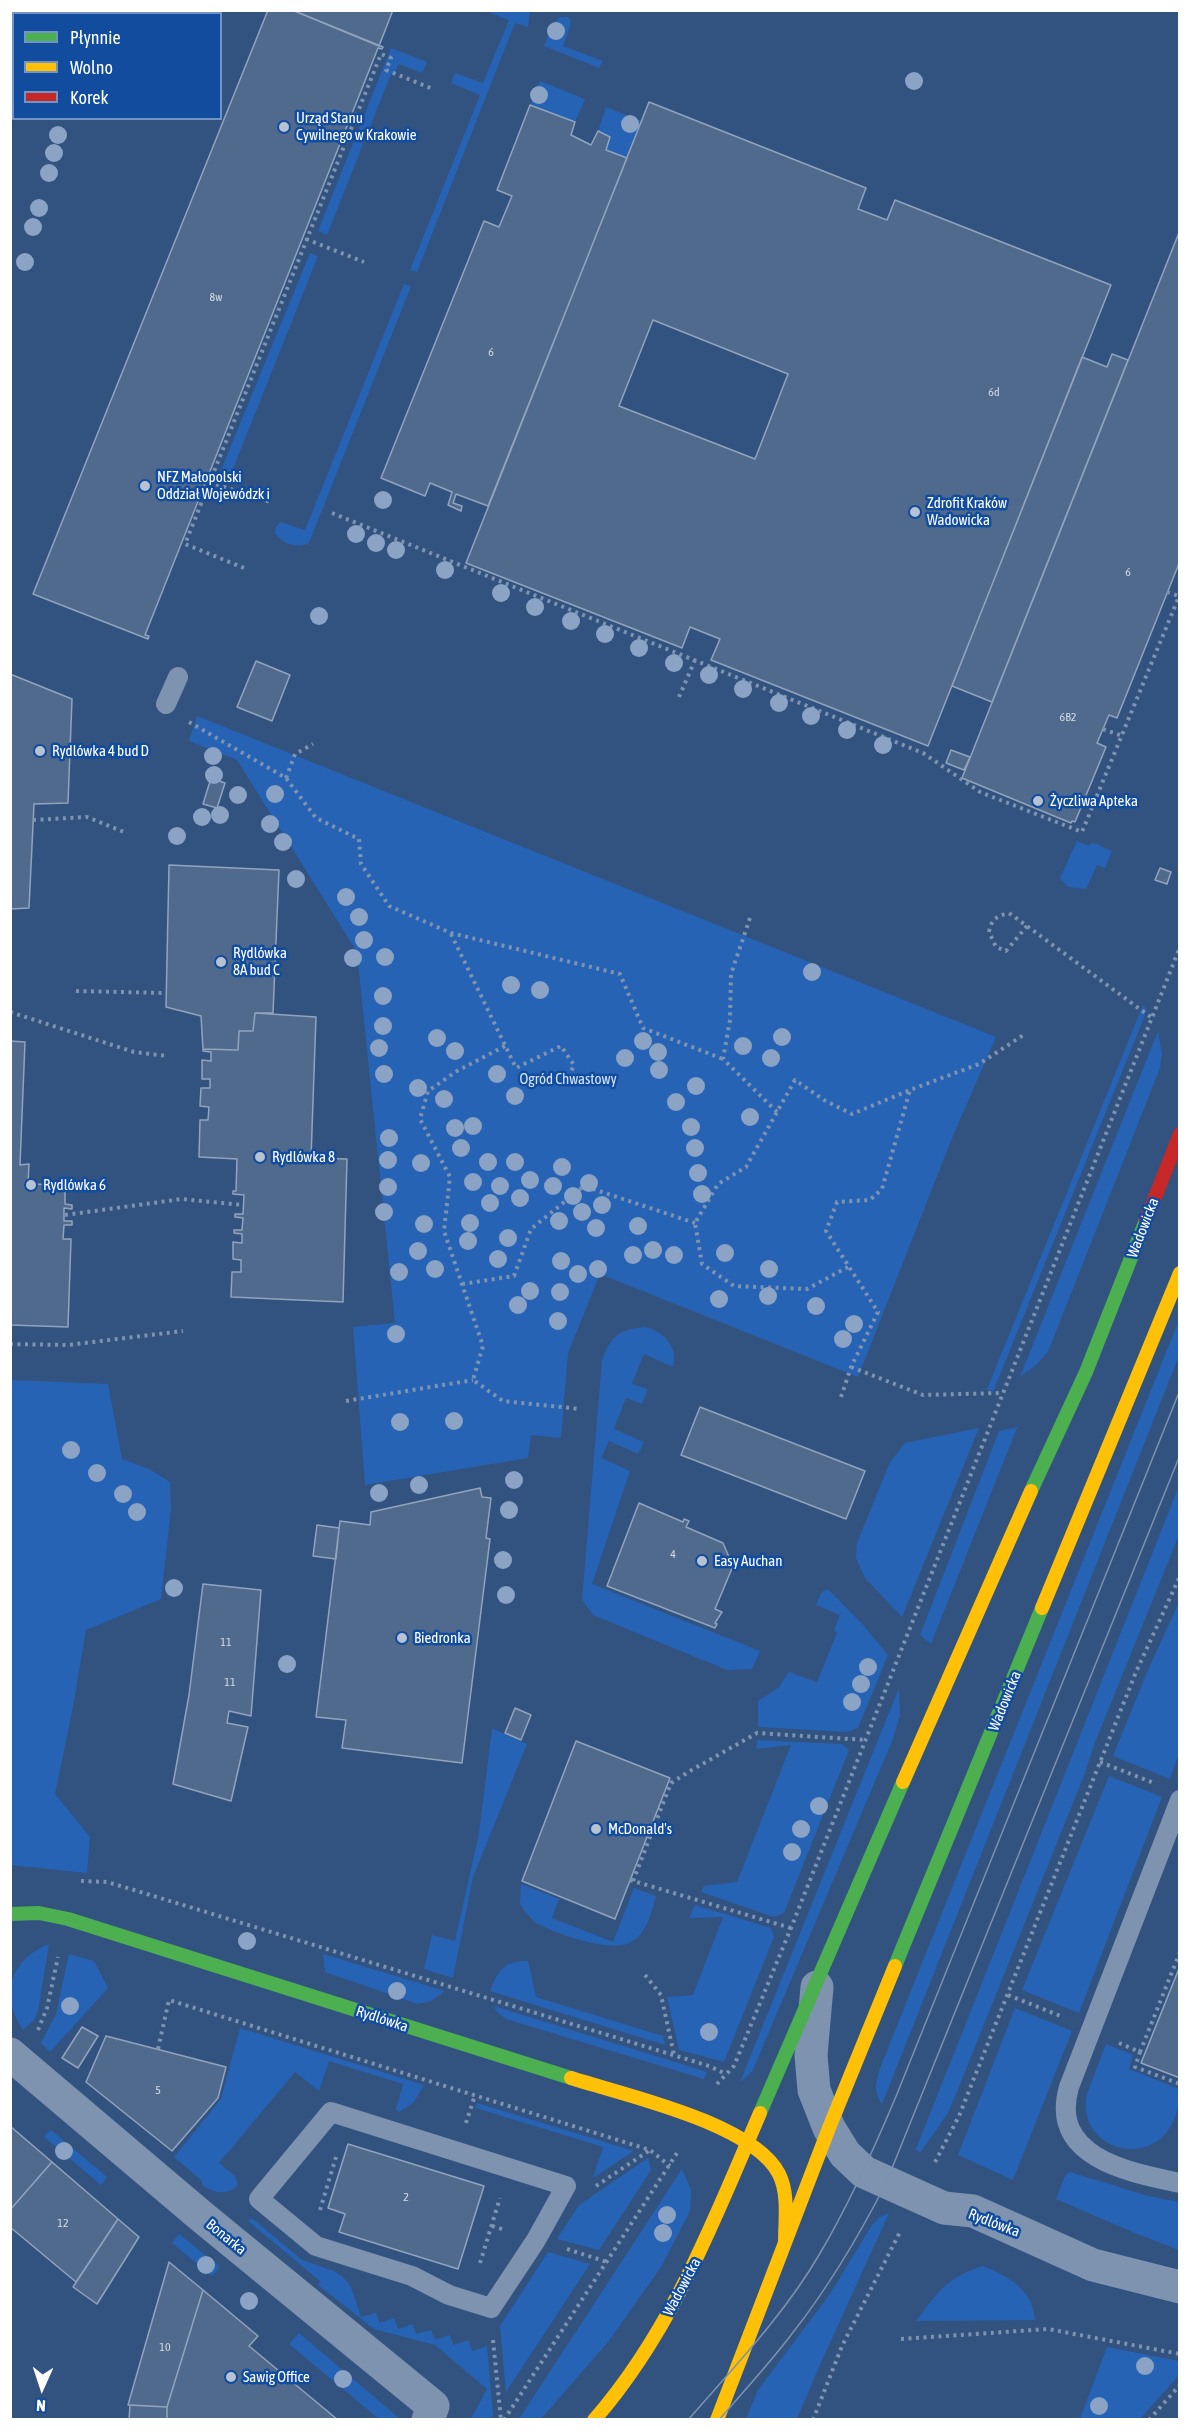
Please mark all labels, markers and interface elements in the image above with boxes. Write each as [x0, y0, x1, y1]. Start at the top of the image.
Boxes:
legend [12, 12, 222, 120]
text: Płynnie [70, 27, 121, 48]
text: Wolno [70, 57, 113, 78]
text: Korek [70, 87, 108, 108]
place label: Urząd Stanu Cywilnego w Krakowie [296, 109, 417, 144]
marker: Urząd Stanu Cywilnego w Krakowie [277, 120, 291, 134]
house number: 8w [210, 290, 222, 304]
house number: 6 [488, 345, 494, 359]
house number: 6d [988, 385, 1000, 399]
place label: NFZ Małopolski Oddział Wojewódzk i [157, 468, 270, 503]
marker: NFZ Małopolski Oddział Wojewódzk i [138, 479, 152, 493]
place label: Zdrofit Kraków Wadowicka [927, 494, 1007, 529]
marker: Zdrofit Kraków Wadowicka [908, 505, 922, 519]
house number: 6 [1125, 565, 1131, 579]
house number: 6B2 [1060, 710, 1076, 724]
place label: Rydlówka 4 bud D [52, 742, 149, 760]
marker: Rydlówka 4 bud D [33, 744, 47, 758]
place label: Życzliwa Apteka [1050, 792, 1138, 810]
marker: Życzliwa Apteka [1031, 794, 1045, 808]
place label: Rydlówka 8A bud C [233, 944, 287, 979]
marker: Rydlówka 8A bud C [214, 955, 228, 969]
park label: Ogród Chwastowy [519, 1070, 617, 1088]
place label: Rydlówka 8 [272, 1148, 335, 1166]
marker: Rydlówka 8 [253, 1150, 267, 1164]
place label: Rydlówka 6 [43, 1176, 106, 1194]
marker: Rydlówka 6 [24, 1178, 38, 1192]
street label: Wadowicka [1123, 1195, 1163, 1261]
house number: 4 [670, 1547, 676, 1561]
place label: Easy Auchan [714, 1552, 783, 1570]
marker: Easy Auchan [695, 1554, 709, 1568]
place label: Biedronka [414, 1629, 471, 1647]
marker: Biedronka [395, 1631, 409, 1645]
house number: 11 [220, 1635, 232, 1649]
street label: Wadowicka [985, 1668, 1025, 1734]
house number: 11 [224, 1675, 236, 1689]
place label: McDonald's [608, 1820, 672, 1838]
marker: McDonald's [589, 1822, 603, 1836]
street label: Rydlówka [354, 2002, 410, 2036]
house number: 5 [155, 2083, 161, 2097]
house number: 2 [403, 2190, 409, 2204]
street label: Rydlówka [966, 2205, 1022, 2241]
street label: Bonarka [202, 2215, 250, 2259]
house number: 12 [57, 2216, 69, 2230]
street label: Wadowicka [659, 2255, 705, 2319]
house number: 10 [159, 2340, 171, 2354]
north arrow [12, 2358, 72, 2418]
place label: Sawig Office [243, 2368, 310, 2386]
marker: Sawig Office [224, 2370, 238, 2384]
text: N [36, 2397, 46, 2415]

